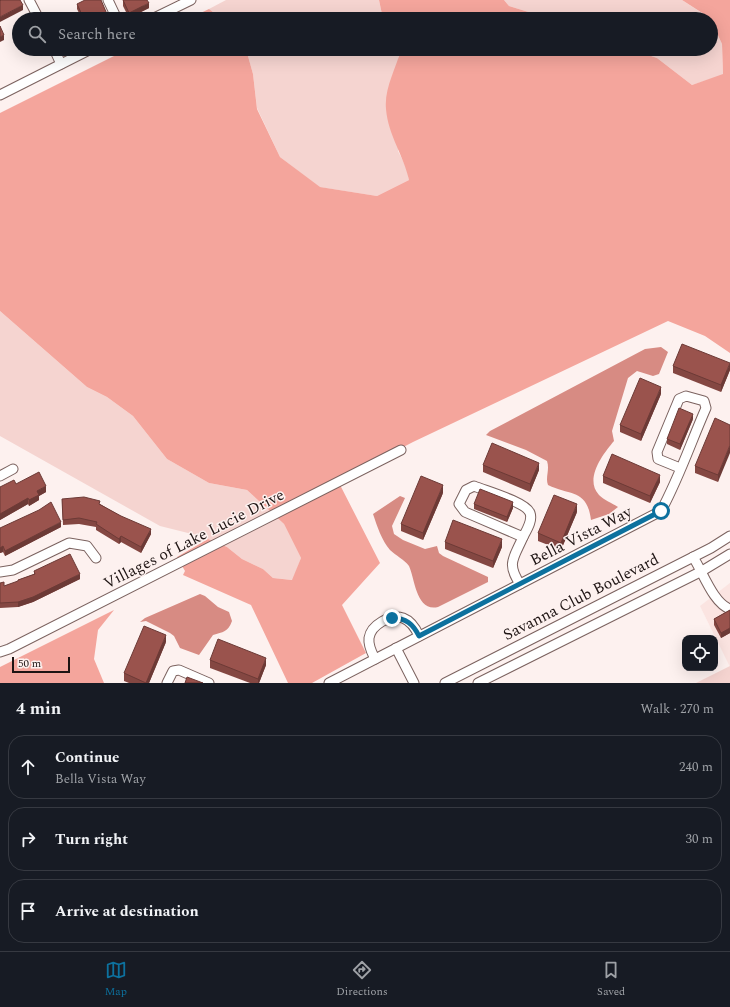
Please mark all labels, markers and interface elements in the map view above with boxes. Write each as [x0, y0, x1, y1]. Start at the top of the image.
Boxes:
search box [12, 12, 718, 56]
icon: search [26, 23, 48, 45]
text: Search here [58, 23, 136, 46]
street label: Villages of Lake Lucie Drive [99, 483, 289, 595]
street label: Bella Vista Way [526, 499, 637, 572]
route start [652, 502, 670, 520]
street label: Savanna Club Boulevard [499, 547, 663, 647]
route end [383, 609, 401, 627]
map controls [682, 635, 718, 671]
button: locate [682, 635, 718, 671]
scale bar [12, 655, 70, 674]
text: 50 m [18, 655, 41, 672]
text: 4 min [16, 696, 61, 722]
text: Walk · 270 m [640, 699, 714, 719]
text: Continue [55, 746, 120, 769]
icon: ahead [17, 756, 39, 778]
text: 240 m [679, 757, 713, 777]
text: Bella Vista Way [55, 769, 146, 789]
icon: right [17, 828, 39, 850]
text: Turn right [55, 828, 128, 851]
text: 30 m [686, 829, 713, 849]
icon: arrive [17, 900, 39, 922]
text: Arrive at destination [55, 900, 199, 923]
tab: Map [105, 959, 127, 1000]
tab: Directions [336, 959, 388, 1000]
tab: Saved [597, 959, 625, 1000]

